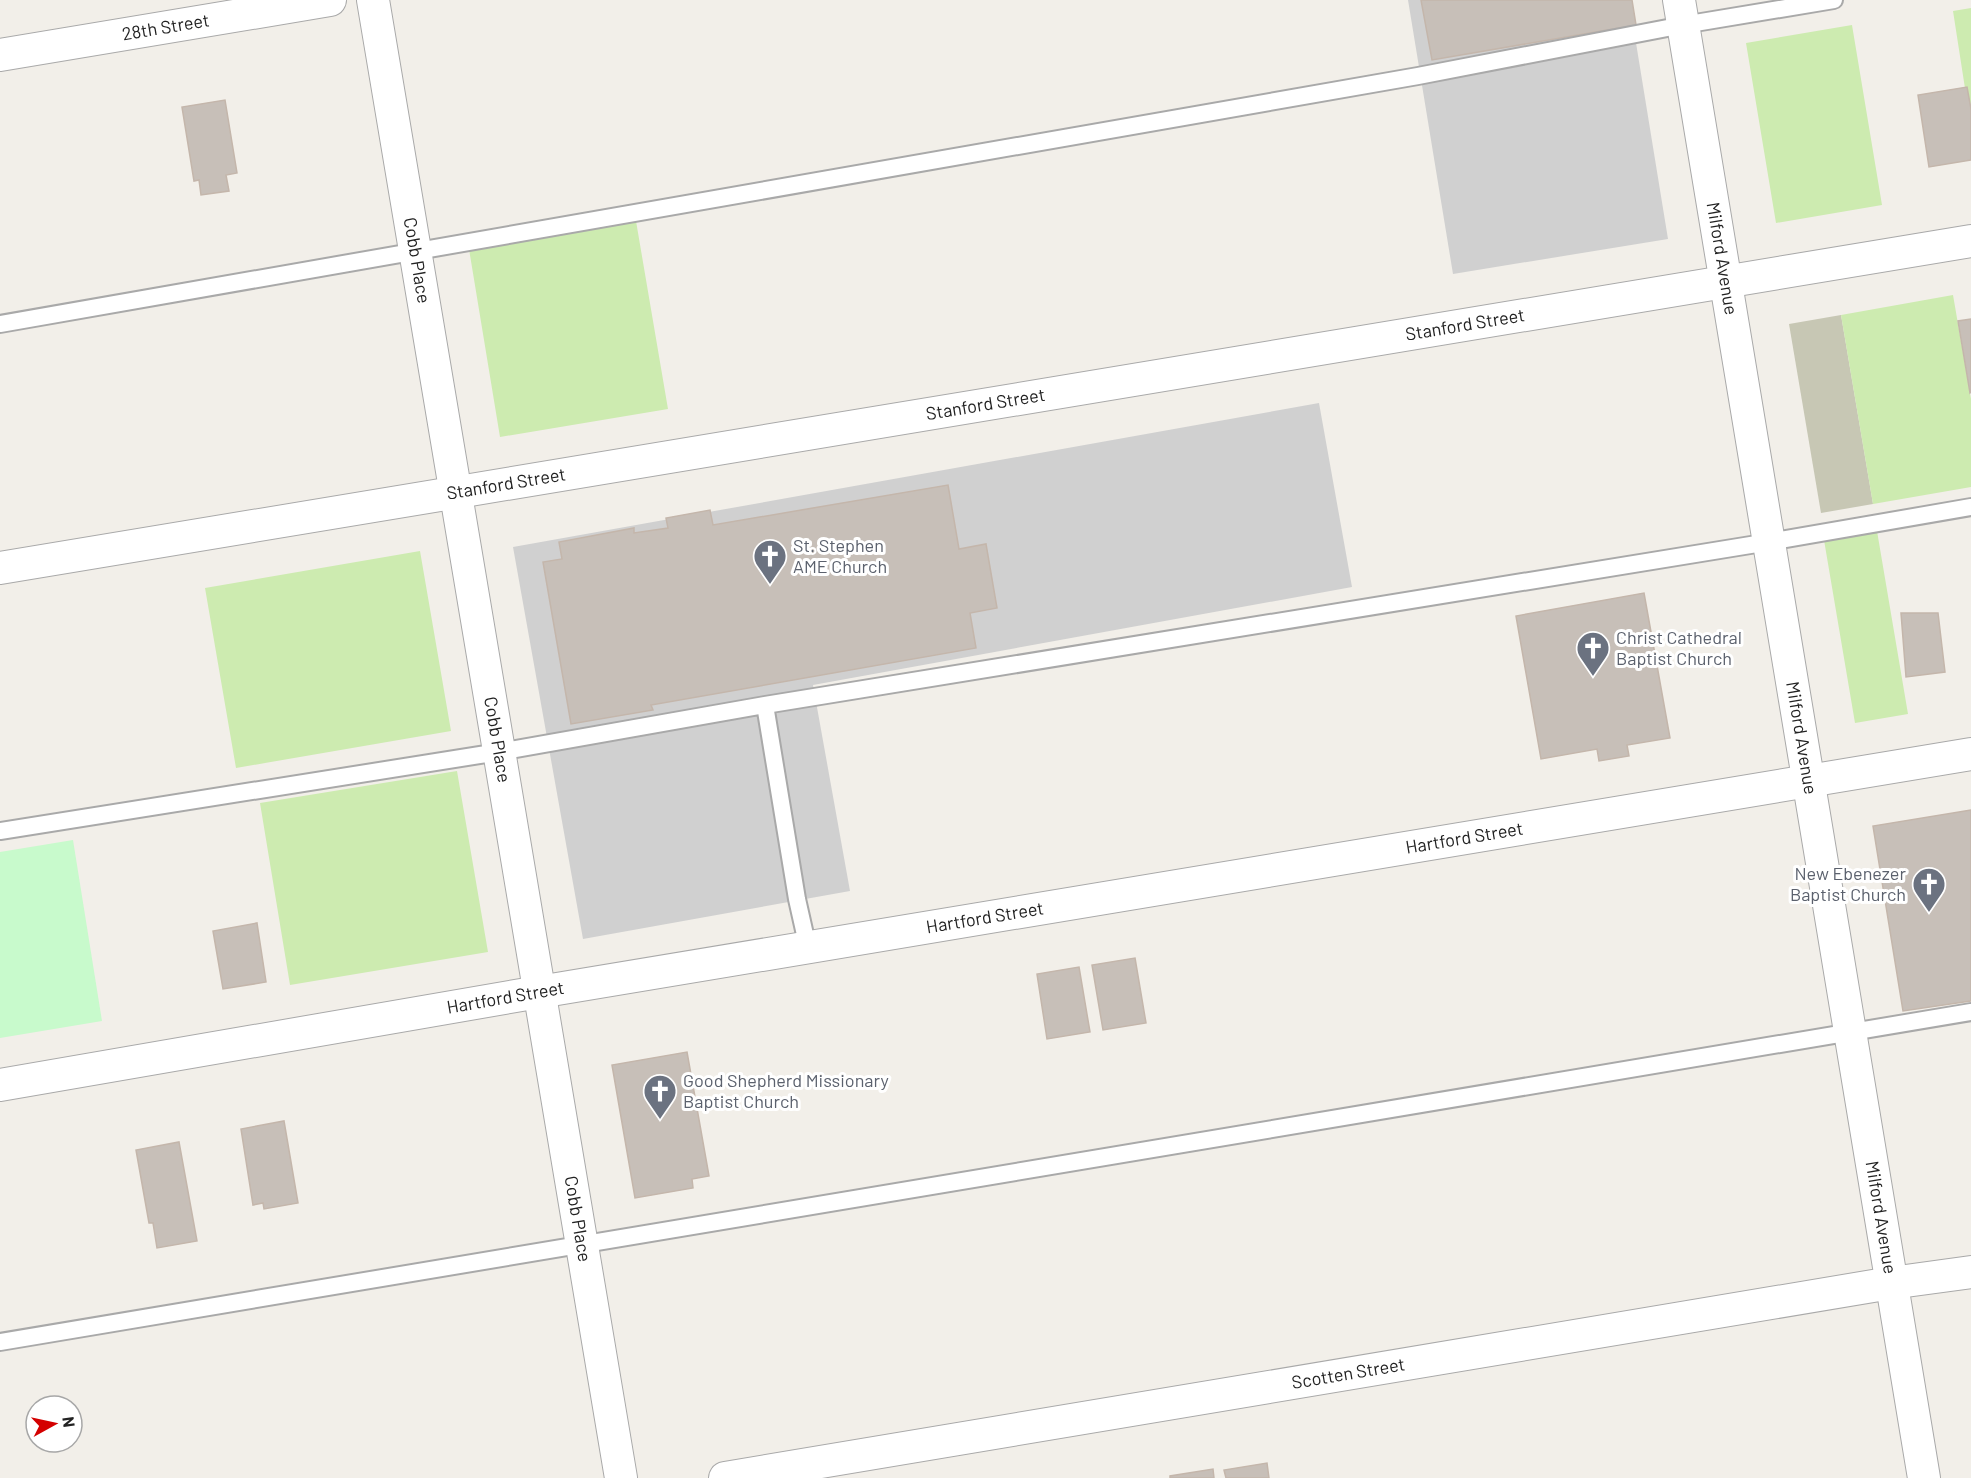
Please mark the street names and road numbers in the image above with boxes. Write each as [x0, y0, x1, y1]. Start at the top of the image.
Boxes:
street label: 28th Street [120, 8, 211, 44]
street label: Milford Avenue [1703, 200, 1743, 316]
street label: Cobb Place [400, 216, 436, 305]
street label: Stanford Street [1404, 303, 1526, 345]
street label: Stanford Street [924, 383, 1047, 424]
street label: Stanford Street [445, 462, 567, 504]
street label: Milford Avenue [1782, 680, 1822, 796]
street label: Cobb Place [480, 695, 516, 784]
street label: Hartford Street [1404, 817, 1525, 858]
street label: Hartford Street [924, 896, 1045, 937]
street label: Hartford Street [445, 976, 566, 1018]
street label: Milford Avenue [1862, 1159, 1902, 1275]
street label: Cobb Place [560, 1174, 597, 1263]
street label: Scotten Street [1290, 1352, 1406, 1393]

